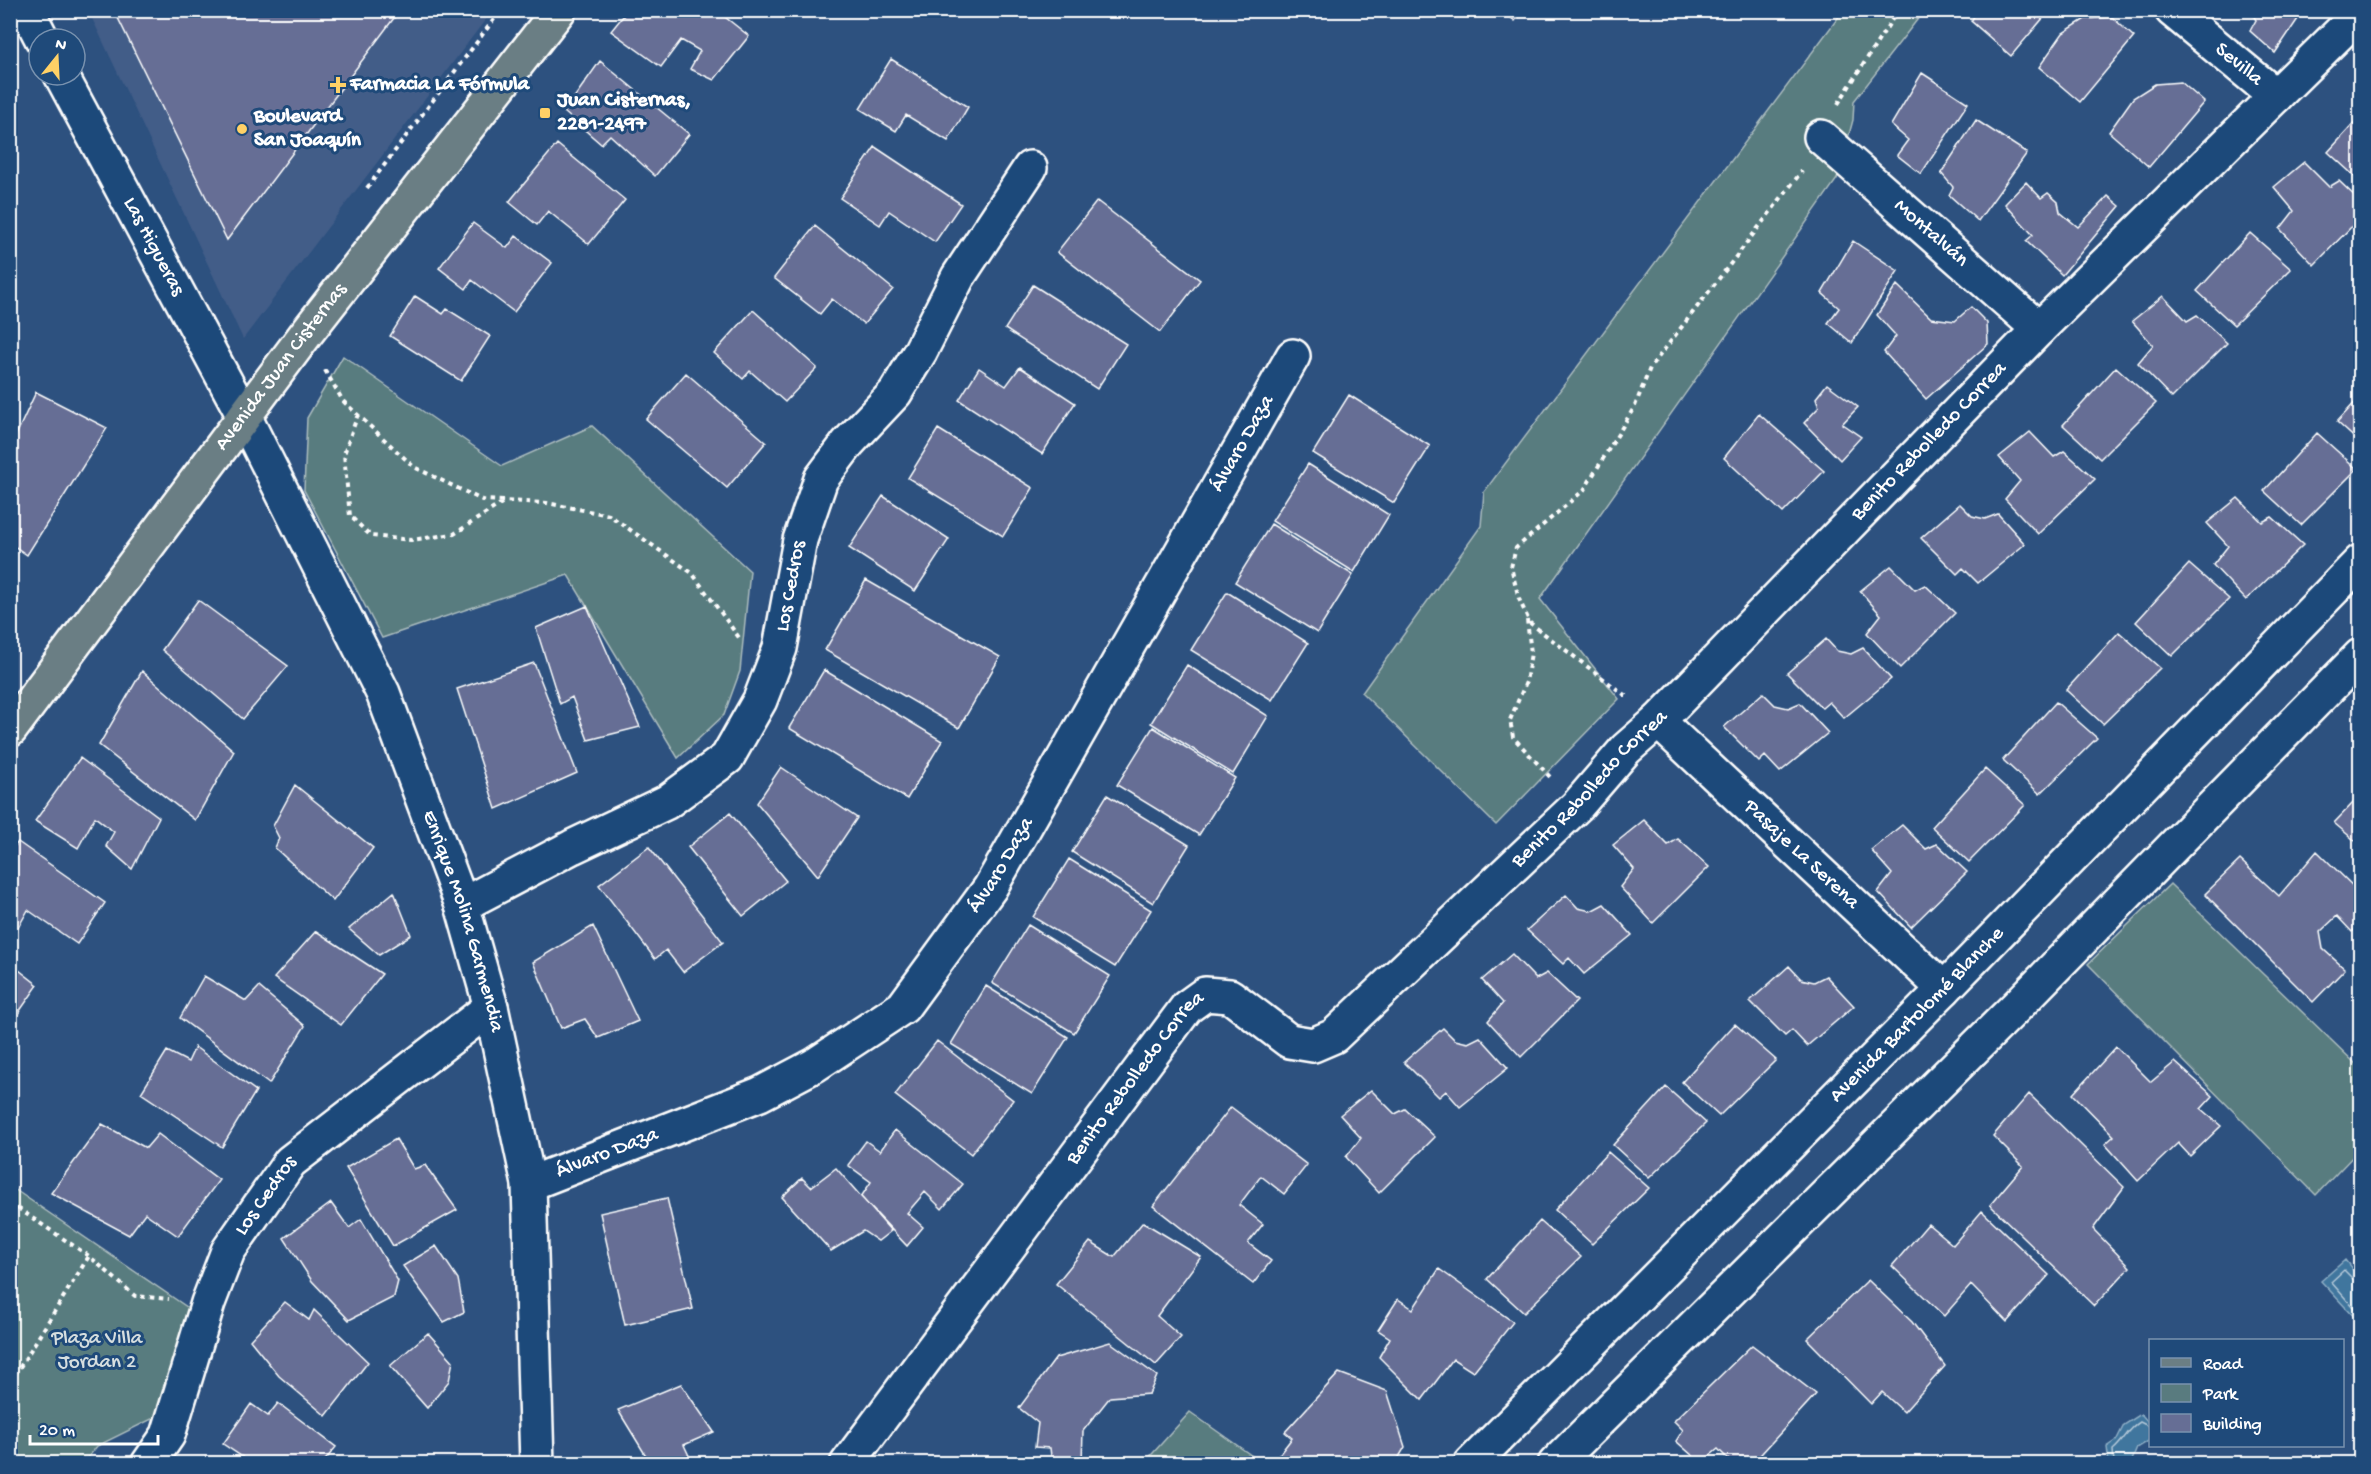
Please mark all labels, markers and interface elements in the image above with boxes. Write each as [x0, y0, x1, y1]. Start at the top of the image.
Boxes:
north arrow [27, 27, 87, 87]
text: N [53, 35, 69, 57]
street label: Sevilla [2209, 38, 2269, 93]
place label: Farmacia La Fórmula [349, 73, 531, 98]
marker: Farmacia La Fórmula [331, 78, 345, 92]
place label: Juan Cisternas, 2281-2497 [556, 89, 691, 138]
place label: Boulevard San Joaquín [253, 105, 362, 154]
marker: Juan Cisternas, 2281-2497 [538, 106, 552, 120]
marker: Boulevard San Joaquín [235, 122, 249, 136]
street label: Las Higueras [117, 193, 190, 302]
street label: Montalván [1888, 194, 1973, 273]
street label: Avenida Juan Cisternas [210, 278, 354, 456]
street label: Benito Rebolledo Correa [1846, 356, 2013, 527]
street label: Álvaro Daza [1205, 390, 1281, 497]
street label: Los Cedros [771, 538, 812, 634]
street label: Benito Rebolledo Correa [1506, 704, 1675, 874]
street label: Pasaje La Serena [1737, 794, 1865, 916]
street label: Enrique Molina Garmendia [415, 807, 509, 1036]
street label: Álvaro Daza [962, 812, 1041, 919]
street label: Avenida Bartolomé Blanche [1825, 921, 2011, 1109]
street label: Benito Rebolledo Correa [1061, 985, 1210, 1171]
street label: Álvaro Daza [552, 1122, 663, 1185]
street label: Los Cedros [230, 1148, 302, 1241]
park label: Plaza Villa Jordan 2 [51, 1327, 144, 1376]
legend [2149, 1339, 2344, 1447]
text: Road [2203, 1355, 2244, 1376]
text: Park [2202, 1385, 2239, 1406]
scale bar [30, 1408, 158, 1446]
text: Building [2202, 1415, 2262, 1436]
text: 20 m [39, 1421, 75, 1442]

